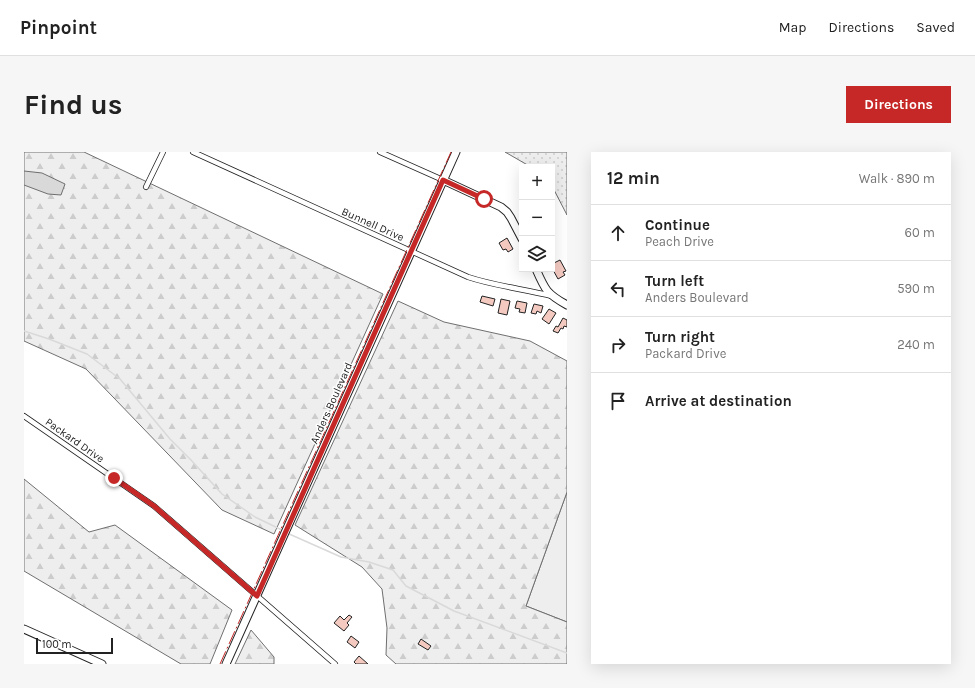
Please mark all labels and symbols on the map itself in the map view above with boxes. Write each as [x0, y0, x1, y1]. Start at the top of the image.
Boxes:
route start [475, 190, 493, 208]
street label: Bunnell Drive [340, 205, 406, 244]
street label: Anders Boulevard [308, 360, 355, 446]
street label: Packard Drive [43, 415, 107, 466]
route end [105, 469, 123, 487]
scale bar [36, 636, 113, 655]

